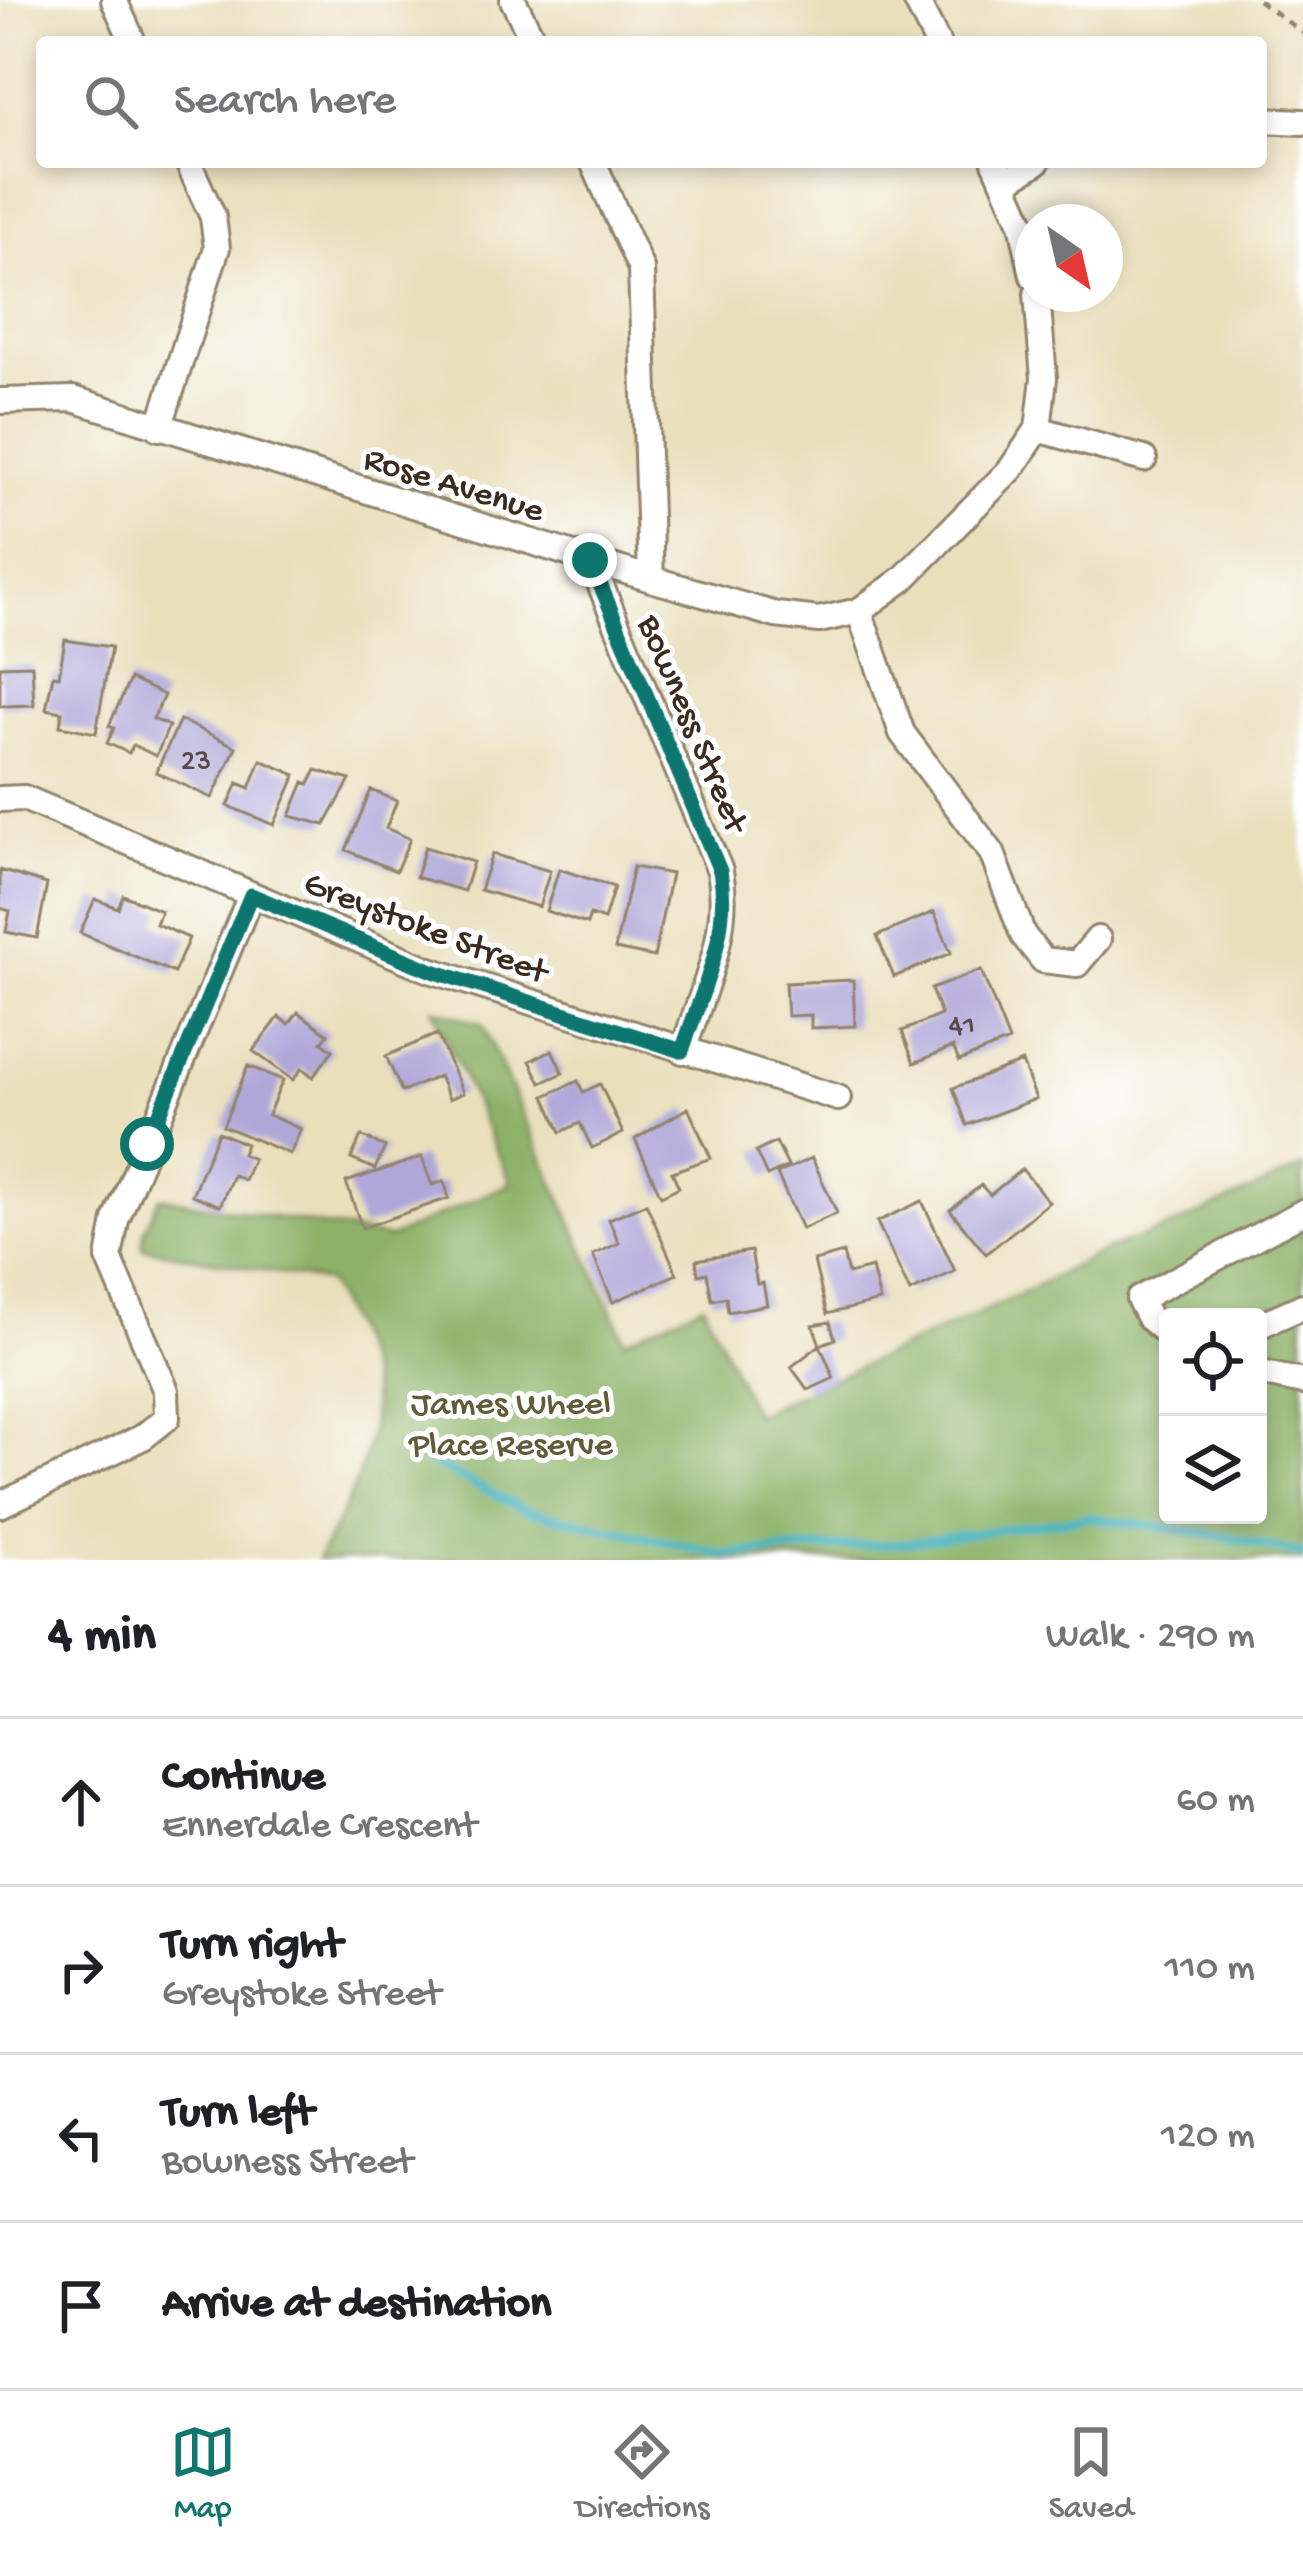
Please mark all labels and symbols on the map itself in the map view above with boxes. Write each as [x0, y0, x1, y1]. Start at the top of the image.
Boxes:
north arrow [1015, 204, 1123, 312]
street label: Rose Avenue [358, 439, 549, 535]
route end [563, 533, 617, 587]
street label: Bowness Street [625, 609, 756, 843]
house number: 23 [181, 746, 211, 781]
street label: Greystoke Street [297, 864, 556, 997]
house number: 41 [949, 1010, 975, 1045]
route start [120, 1117, 174, 1171]
park label: James Wheel Place Reserve [408, 1385, 613, 1469]

